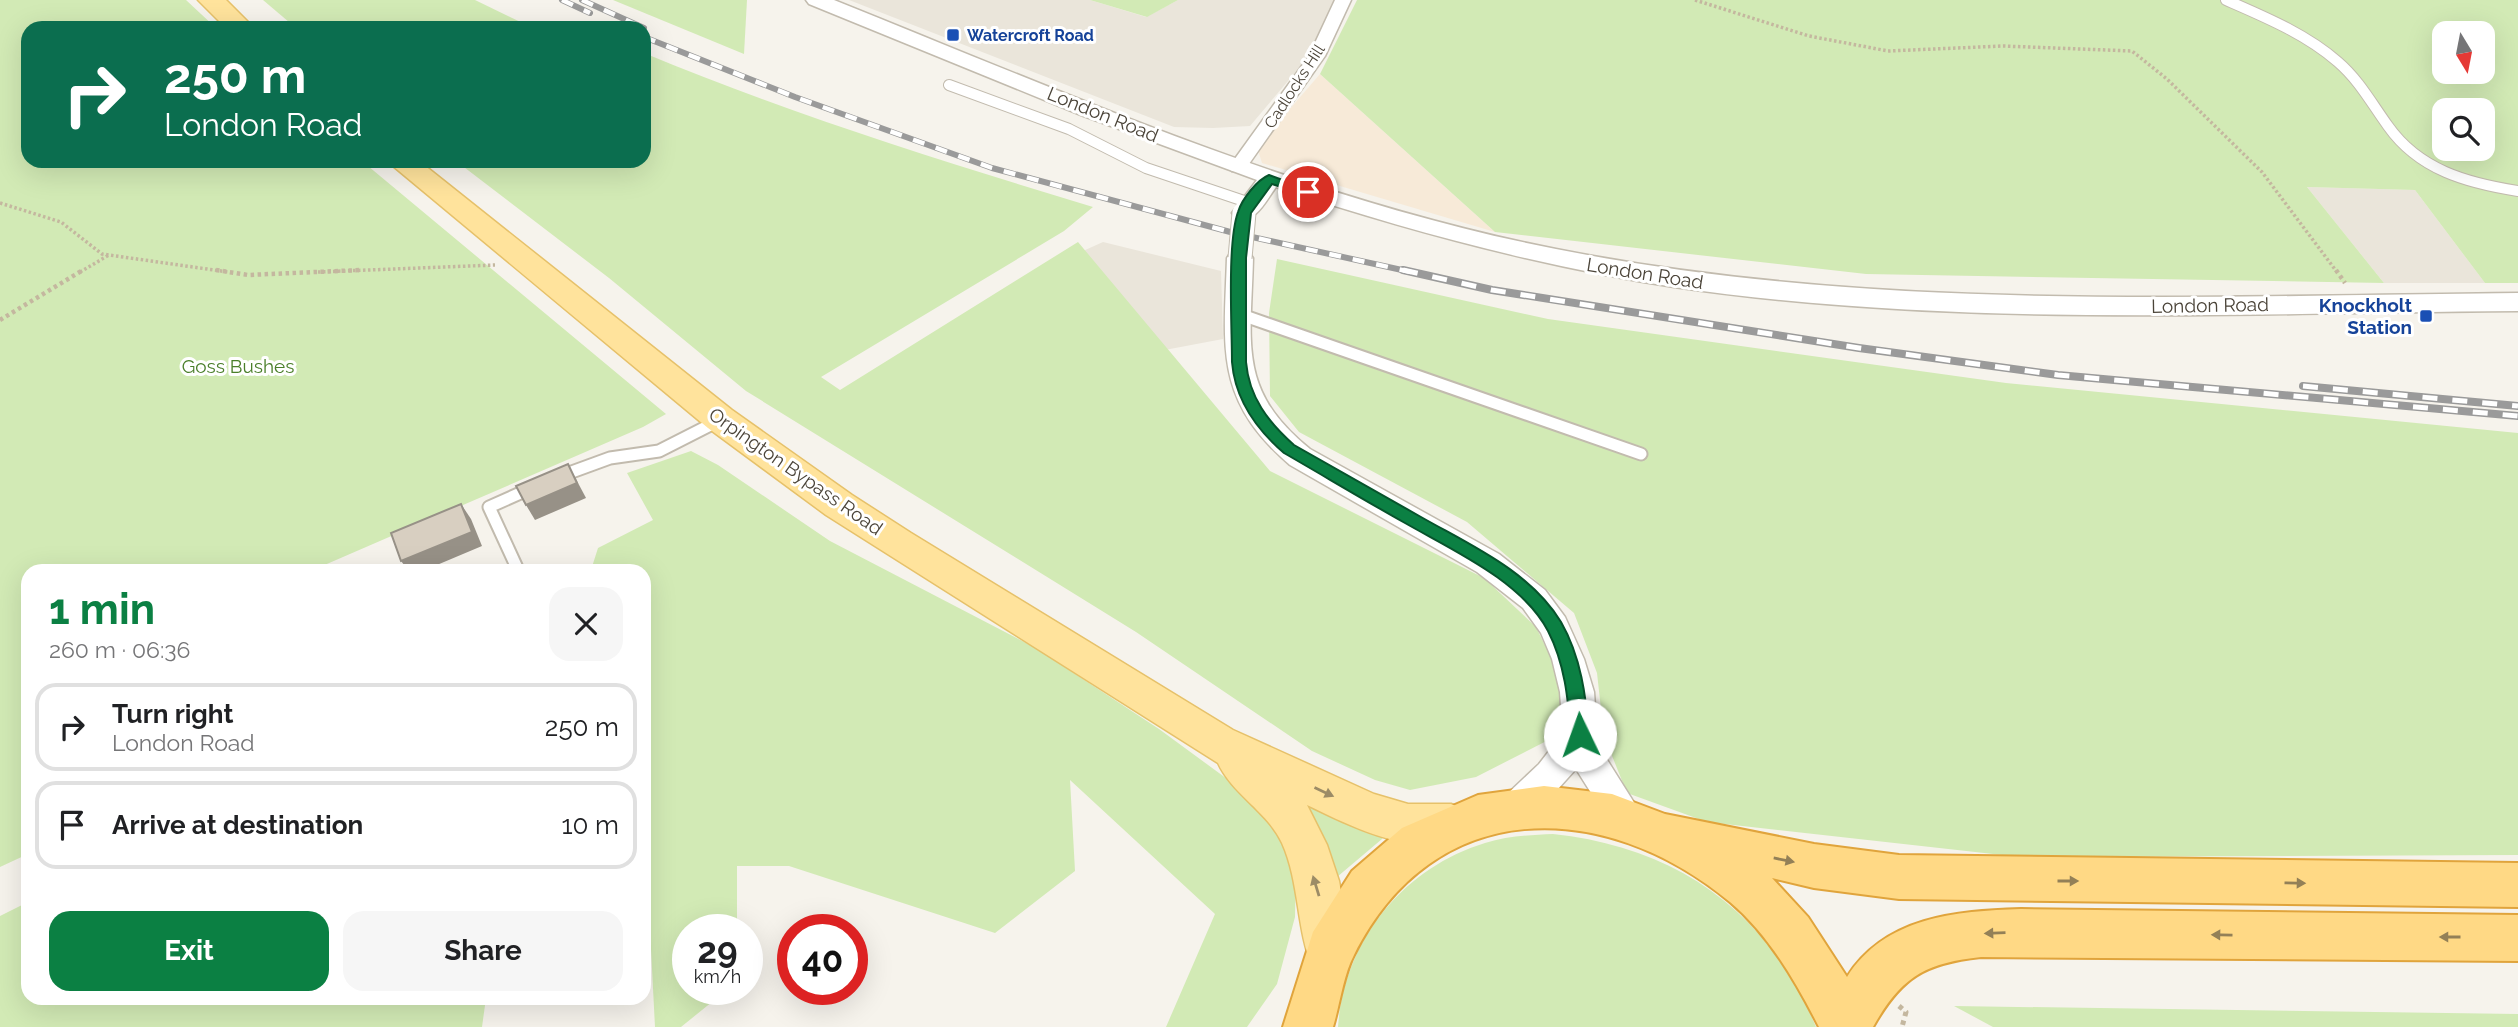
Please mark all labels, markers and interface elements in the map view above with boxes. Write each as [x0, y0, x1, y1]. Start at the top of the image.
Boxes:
north arrow [2432, 21, 2496, 84]
map controls [2432, 21, 2495, 161]
place label: Watercroft Road [967, 26, 1094, 45]
marker: Watercroft Road [945, 27, 961, 43]
street label: Cadlocks Hill [1260, 40, 1329, 132]
text: 250 m [164, 47, 306, 104]
icon: right [49, 49, 140, 140]
street label: London Road [1044, 82, 1162, 146]
button: search [2432, 98, 2495, 161]
text: London Road [164, 106, 363, 143]
pin [1278, 162, 1338, 222]
icon: arrive [1289, 173, 1327, 211]
street label: London Road [1585, 253, 1705, 293]
street label: London Road [2151, 293, 2269, 317]
place label: Knockholt Station [2319, 294, 2413, 338]
marker: Knockholt Station [2418, 308, 2434, 324]
park label: Goss Bushes [182, 355, 294, 377]
street label: Orpington Bypass Road [705, 403, 887, 539]
text: 1 min [49, 585, 155, 634]
button: close [549, 587, 623, 661]
text: 260 m · 06:36 [49, 636, 190, 663]
position arrow [1543, 698, 1617, 772]
text: Turn right [112, 699, 233, 729]
icon: right [53, 708, 91, 746]
text: 250 m [545, 712, 619, 742]
text: London Road [112, 729, 255, 756]
one-way arrow [1314, 786, 1334, 798]
icon: arrive [53, 806, 91, 844]
text: Arrive at destination [112, 810, 363, 840]
text: 10 m [561, 810, 619, 840]
one-way arrow [1773, 855, 1795, 866]
one-way arrow [1311, 875, 1321, 896]
one-way arrow [2057, 875, 2079, 887]
one-way arrow [2284, 877, 2306, 889]
button: Exit [49, 911, 329, 991]
button: Share [343, 911, 623, 991]
speed limit sign: 40 [777, 914, 868, 1005]
one-way arrow [1984, 928, 2006, 939]
one-way arrow [2211, 929, 2233, 941]
text: 29 [697, 930, 738, 971]
one-way arrow [2439, 931, 2461, 943]
text: km/h [694, 966, 741, 987]

